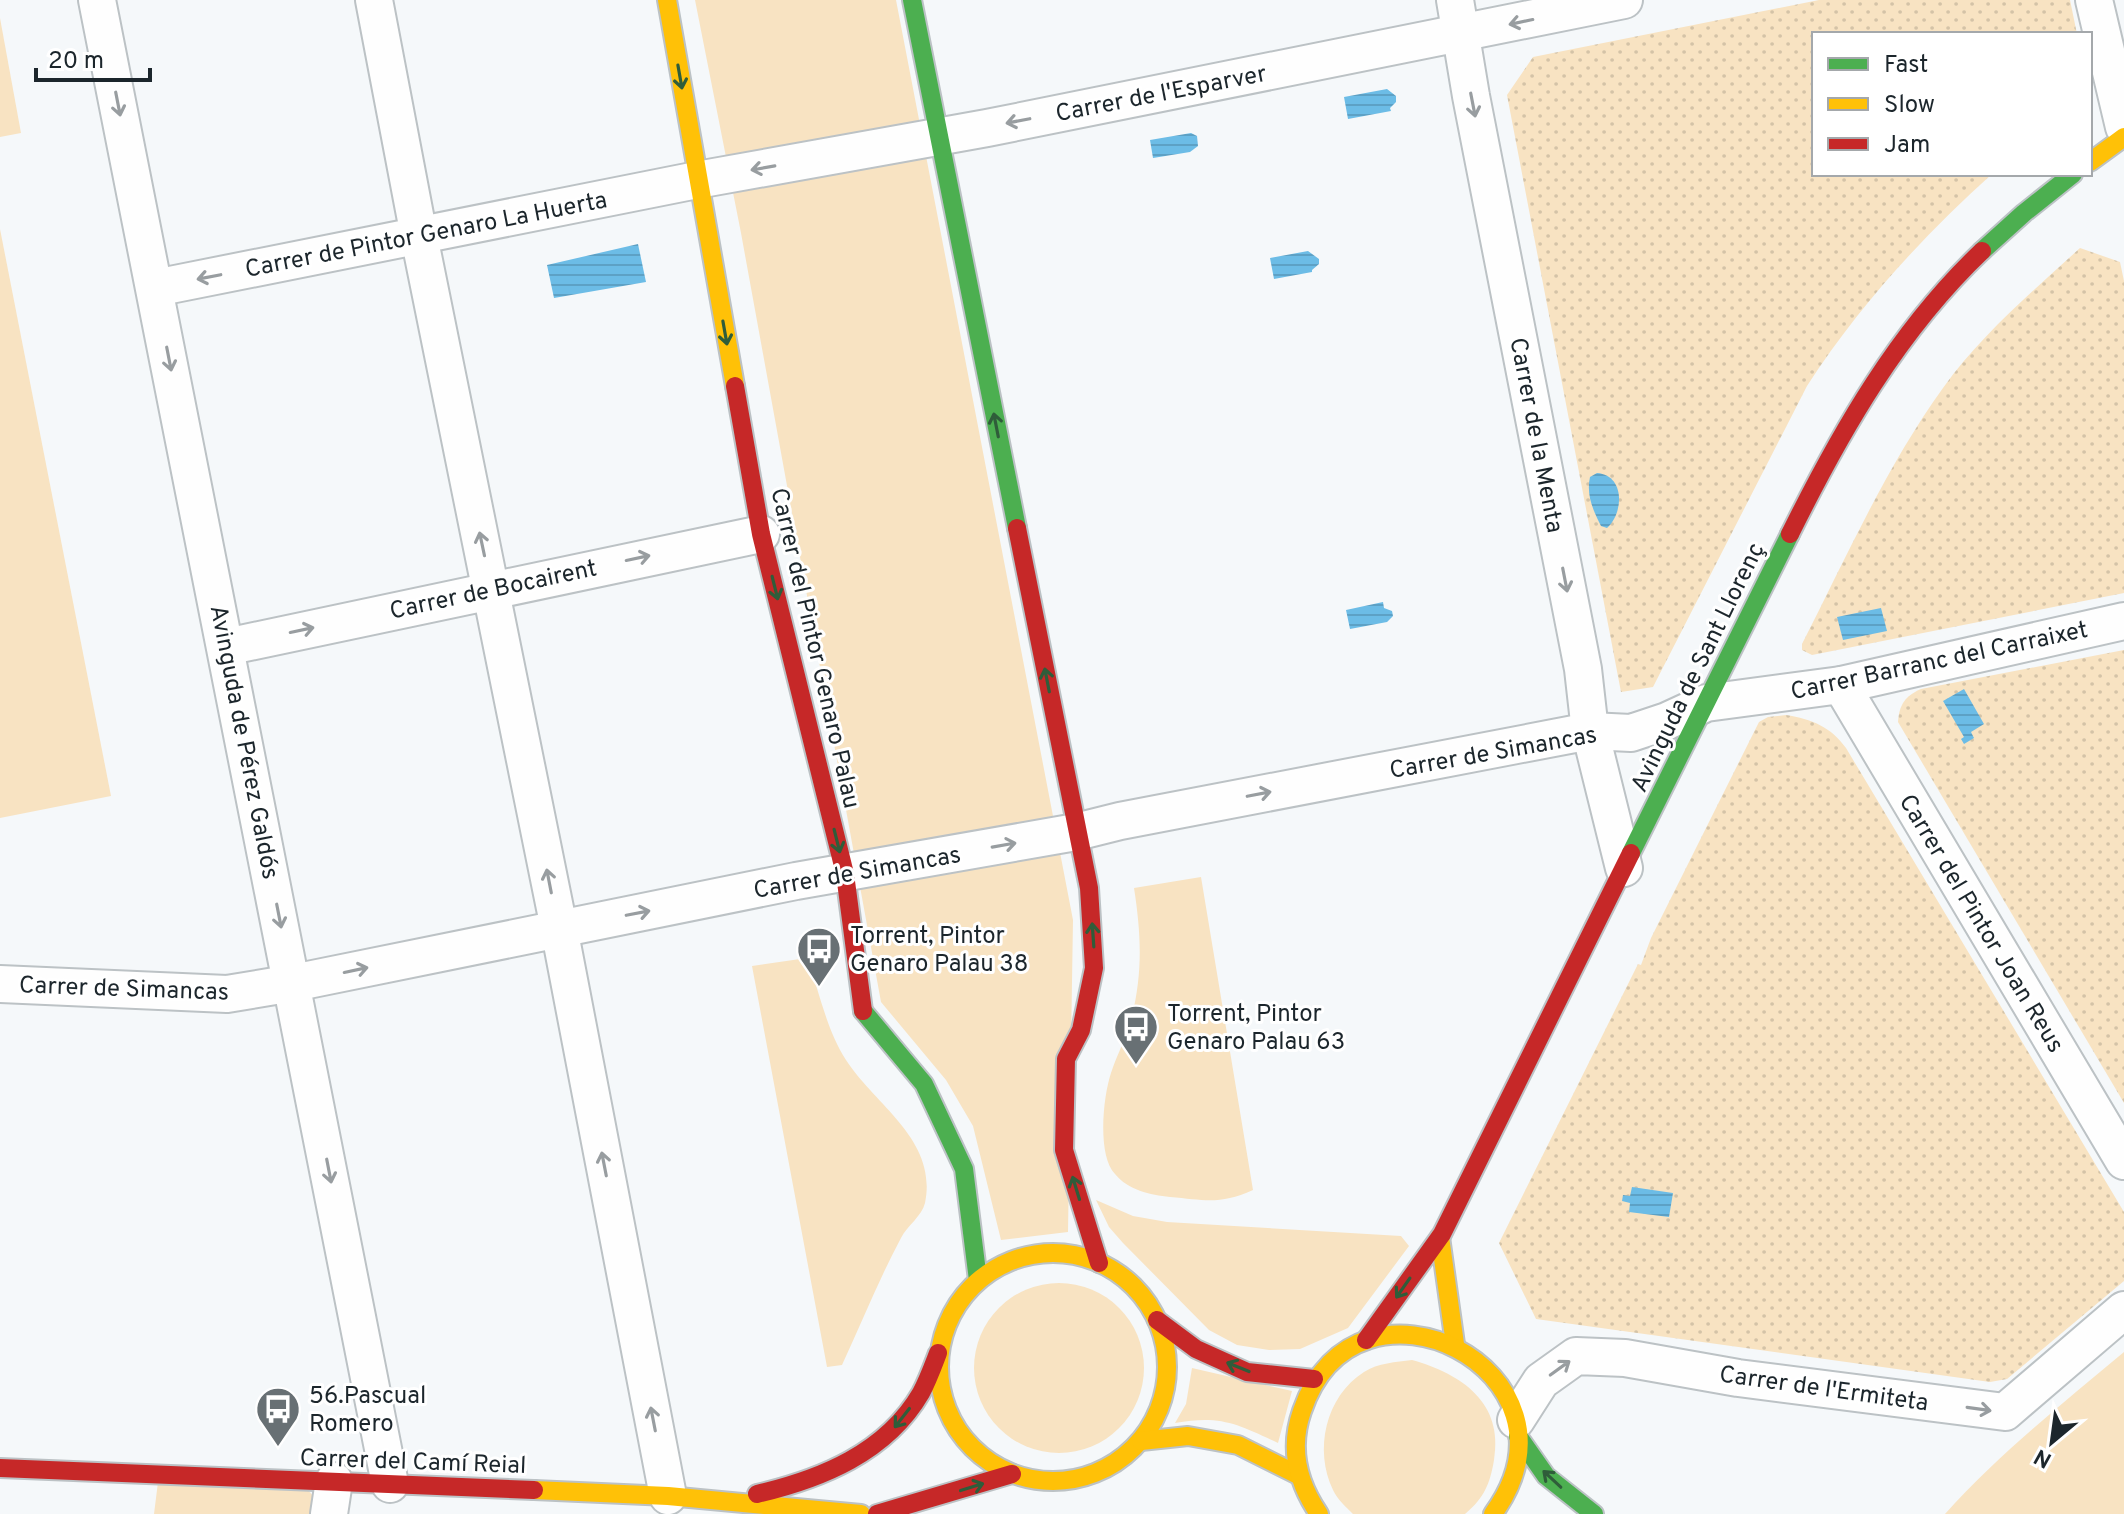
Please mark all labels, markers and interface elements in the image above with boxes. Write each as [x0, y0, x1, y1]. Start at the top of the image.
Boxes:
one-way arrow [1508, 15, 1534, 30]
scale bar [36, 32, 150, 82]
legend [1812, 32, 2092, 176]
text: 20 m [48, 47, 104, 77]
text: Fast [1884, 51, 1928, 81]
street label: Carrer de l'Esparver [1053, 60, 1269, 130]
one-way arrow [673, 64, 688, 89]
one-way arrow [111, 91, 126, 116]
one-way arrow [1466, 91, 1481, 117]
text: Slow [1884, 91, 1935, 121]
one-way arrow [1006, 115, 1032, 130]
text: Jam [1884, 131, 1930, 161]
one-way arrow [750, 162, 776, 177]
street label: Carrer de Pintor Genaro La Huerta [243, 186, 610, 286]
one-way arrow [197, 271, 222, 286]
one-way arrow [719, 320, 734, 345]
street label: Carrer de la Menta [1501, 335, 1569, 536]
one-way arrow [162, 346, 177, 371]
one-way arrow [988, 412, 1003, 438]
street label: Carrer del Pintor Genaro Palau [763, 485, 866, 812]
one-way arrow [474, 531, 489, 557]
street label: Avinguda de Sant Llorenç [1625, 538, 1772, 798]
one-way arrow [625, 550, 651, 565]
street label: Carrer de Bocairent [387, 554, 600, 628]
one-way arrow [1559, 566, 1574, 592]
one-way arrow [768, 575, 783, 600]
street label: Avinguda de Pérez Galdós [202, 603, 284, 882]
street label: Carrer Barranc del Carraixet [1788, 616, 2091, 708]
one-way arrow [289, 622, 314, 637]
one-way arrow [1038, 667, 1053, 693]
street label: Carrer de Simancas [1387, 721, 1599, 787]
one-way arrow [1246, 786, 1271, 801]
street label: Carrer del Pintor Joan Reus [1891, 789, 2069, 1059]
one-way arrow [830, 827, 845, 853]
one-way arrow [991, 837, 1016, 852]
street label: Carrer de Simancas [751, 841, 963, 907]
one-way arrow [541, 869, 556, 894]
one-way arrow [273, 903, 288, 928]
one-way arrow [624, 904, 650, 919]
place label: Torrent, Pintor Genaro Palau 38 [850, 922, 1028, 980]
one-way arrow [1085, 922, 1100, 949]
bus stop icon: Torrent, Pintor Genaro Palau 38 [795, 925, 843, 988]
one-way arrow [342, 962, 368, 977]
street label: Carrer de Simancas [18, 971, 229, 1009]
place label: Torrent, Pintor Genaro Palau 63 [1167, 1000, 1345, 1058]
bus stop icon: Torrent, Pintor Genaro Palau 63 [1112, 1003, 1160, 1066]
one-way arrow [596, 1151, 611, 1177]
one-way arrow [322, 1158, 337, 1183]
one-way arrow [1068, 1176, 1083, 1202]
one-way arrow [1395, 1277, 1411, 1299]
one-way arrow [1226, 1359, 1251, 1373]
one-way arrow [1548, 1360, 1570, 1376]
street label: Carrer de l'Ermiteta [1717, 1360, 1930, 1420]
place label: 56.Pascual Romero [309, 1382, 426, 1440]
bus stop icon: 56.Pascual Romero [254, 1385, 302, 1448]
one-way arrow [1966, 1402, 1991, 1417]
north arrow [2012, 1402, 2092, 1482]
one-way arrow [645, 1407, 660, 1432]
one-way arrow [893, 1407, 910, 1428]
text: N [2030, 1442, 2057, 1473]
street label: Carrer del Camí Reial [299, 1444, 527, 1482]
one-way arrow [1542, 1471, 1562, 1489]
one-way arrow [959, 1478, 984, 1493]

